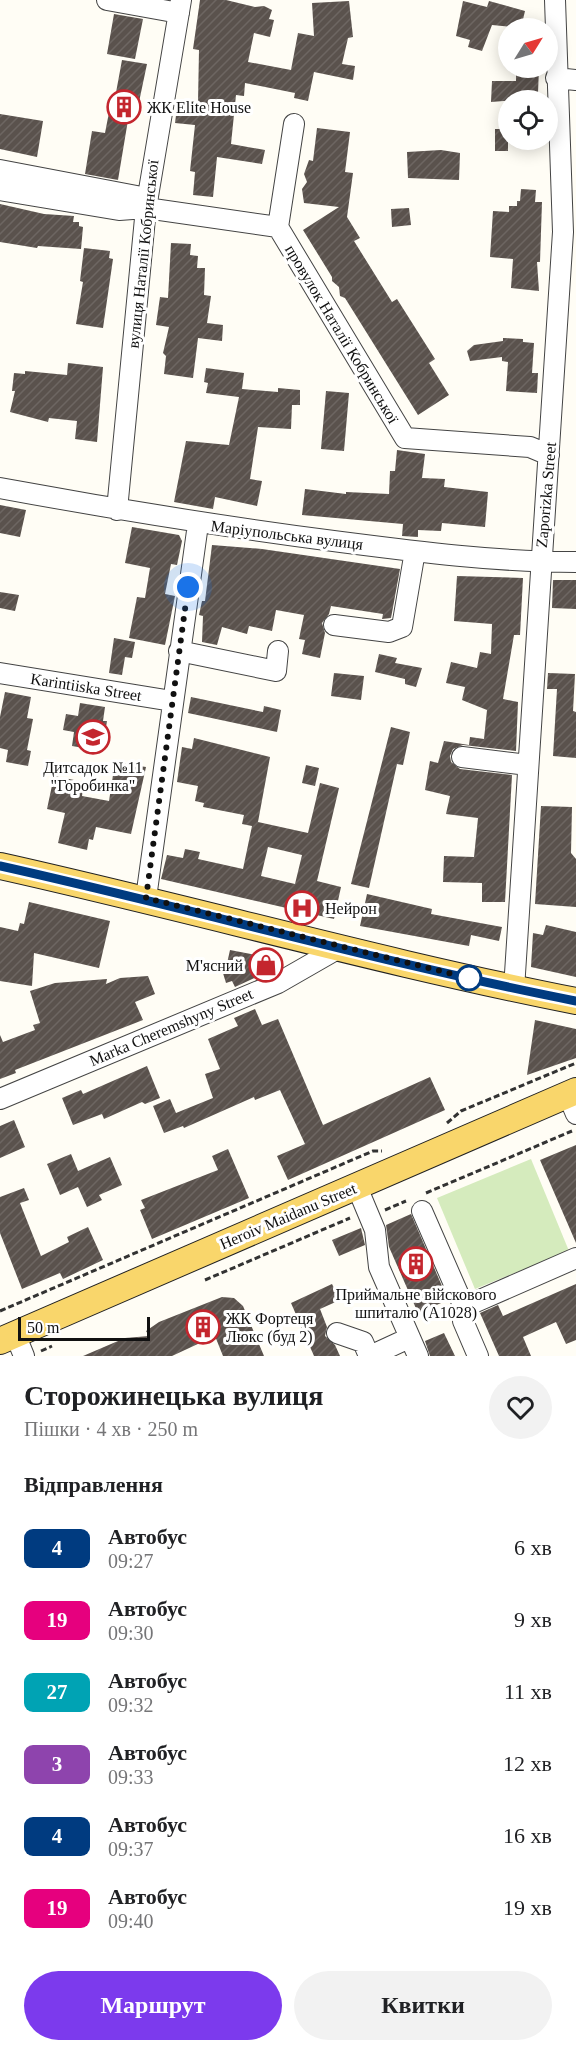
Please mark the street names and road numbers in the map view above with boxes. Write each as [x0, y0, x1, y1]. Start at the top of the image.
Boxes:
street label: вулиця Наталії Кобринської [125, 158, 162, 349]
street label: провулок Наталії Кобринської [281, 242, 402, 427]
street label: Zaporizka Street [533, 441, 560, 549]
street label: Маріупольська вулиця [210, 517, 365, 554]
street label: Karintiiska Street [29, 670, 143, 704]
street label: Marka Cheremshyny Street [87, 985, 256, 1070]
street label: Heroiv Maidanu Street [217, 1179, 359, 1252]

